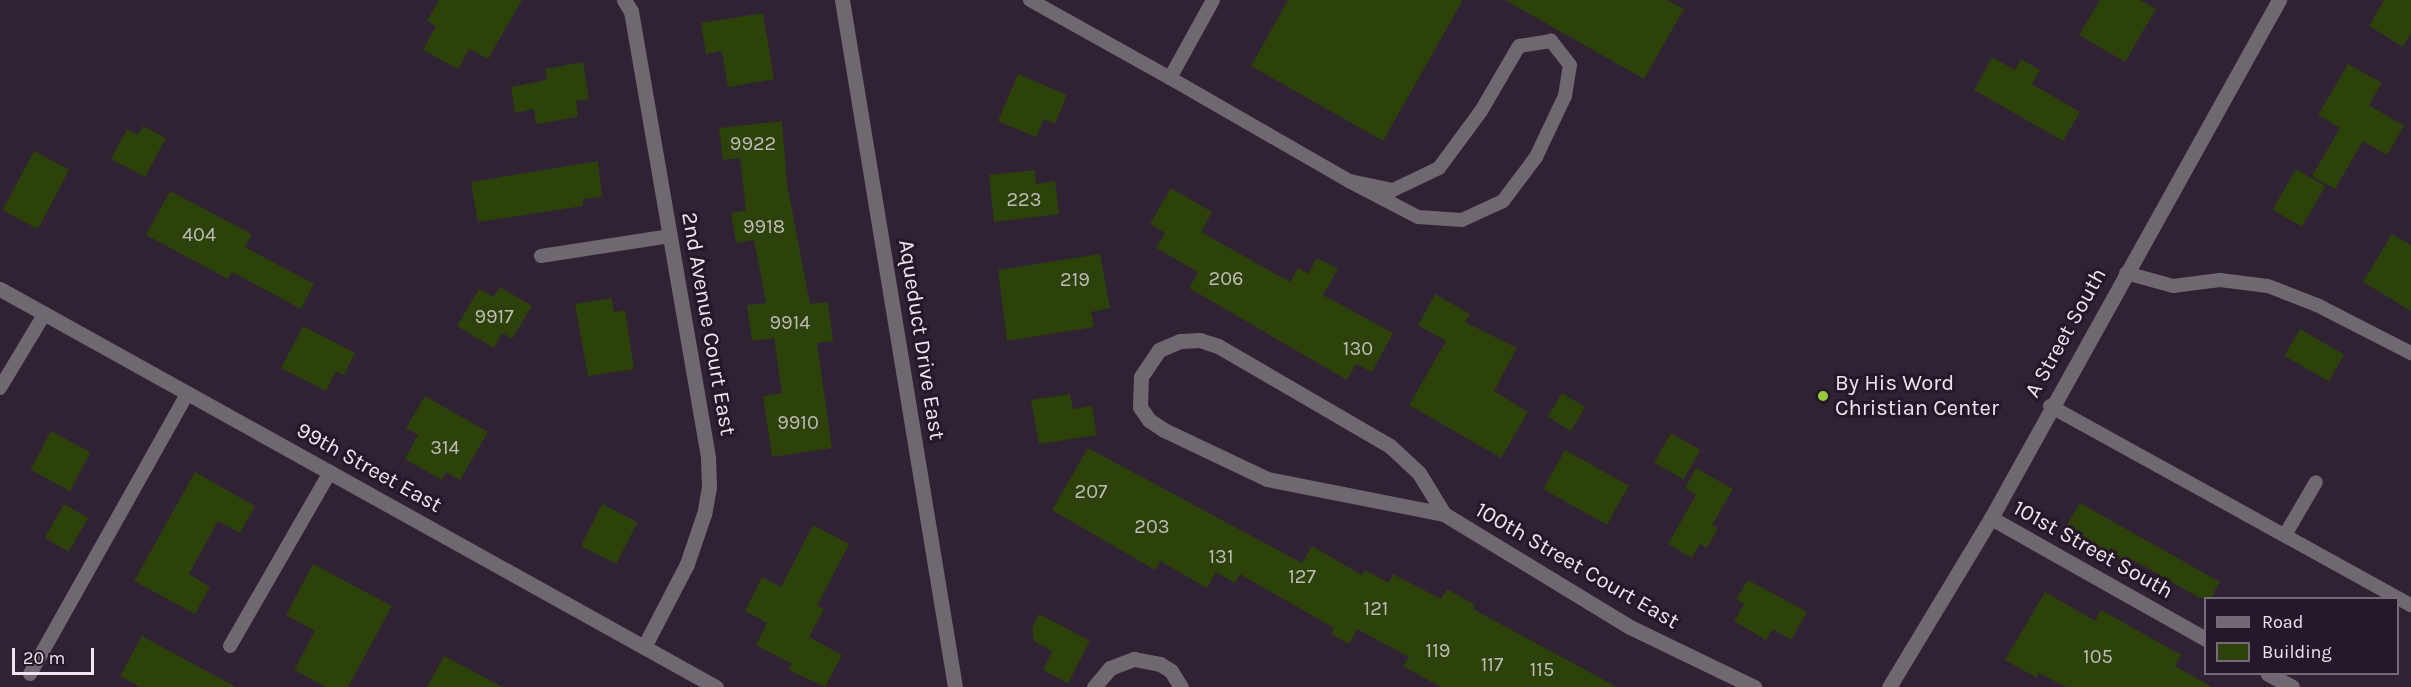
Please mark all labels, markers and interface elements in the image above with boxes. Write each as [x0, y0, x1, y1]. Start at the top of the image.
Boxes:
house number: 9922 [730, 131, 776, 155]
house number: 223 [1007, 187, 1041, 211]
street label: 2nd Avenue Court East [675, 210, 741, 438]
house number: 9918 [743, 214, 785, 238]
house number: 404 [182, 222, 216, 246]
street label: Aqueduct Drive East [892, 238, 950, 442]
street label: A Street South [2020, 264, 2112, 402]
house number: 206 [1209, 266, 1243, 290]
house number: 219 [1060, 267, 1090, 291]
house number: 9917 [474, 304, 514, 328]
house number: 9914 [770, 310, 810, 334]
house number: 130 [1343, 336, 1373, 360]
place label: By His Word Christian Center [1835, 370, 1999, 422]
marker: By His Word Christian Center [1816, 389, 1830, 403]
house number: 9910 [777, 410, 819, 434]
street label: 99th Street East [292, 417, 446, 519]
house number: 314 [430, 435, 460, 459]
house number: 207 [1075, 479, 1107, 503]
street label: 101st Street South [2009, 495, 2177, 605]
street label: 100th Street Court East [1471, 497, 1683, 635]
house number: 203 [1134, 514, 1170, 538]
house number: 131 [1208, 544, 1234, 568]
house number: 127 [1288, 564, 1316, 588]
house number: 121 [1364, 596, 1388, 620]
legend [2204, 597, 2399, 675]
text: Road [2262, 611, 2303, 633]
scale bar [15, 636, 98, 674]
house number: 119 [1426, 638, 1450, 662]
text: Building [2262, 641, 2332, 663]
house number: 105 [2083, 644, 2113, 668]
text: 20 m [23, 647, 65, 669]
house number: 117 [1481, 652, 1503, 676]
house number: 115 [1530, 657, 1554, 681]

